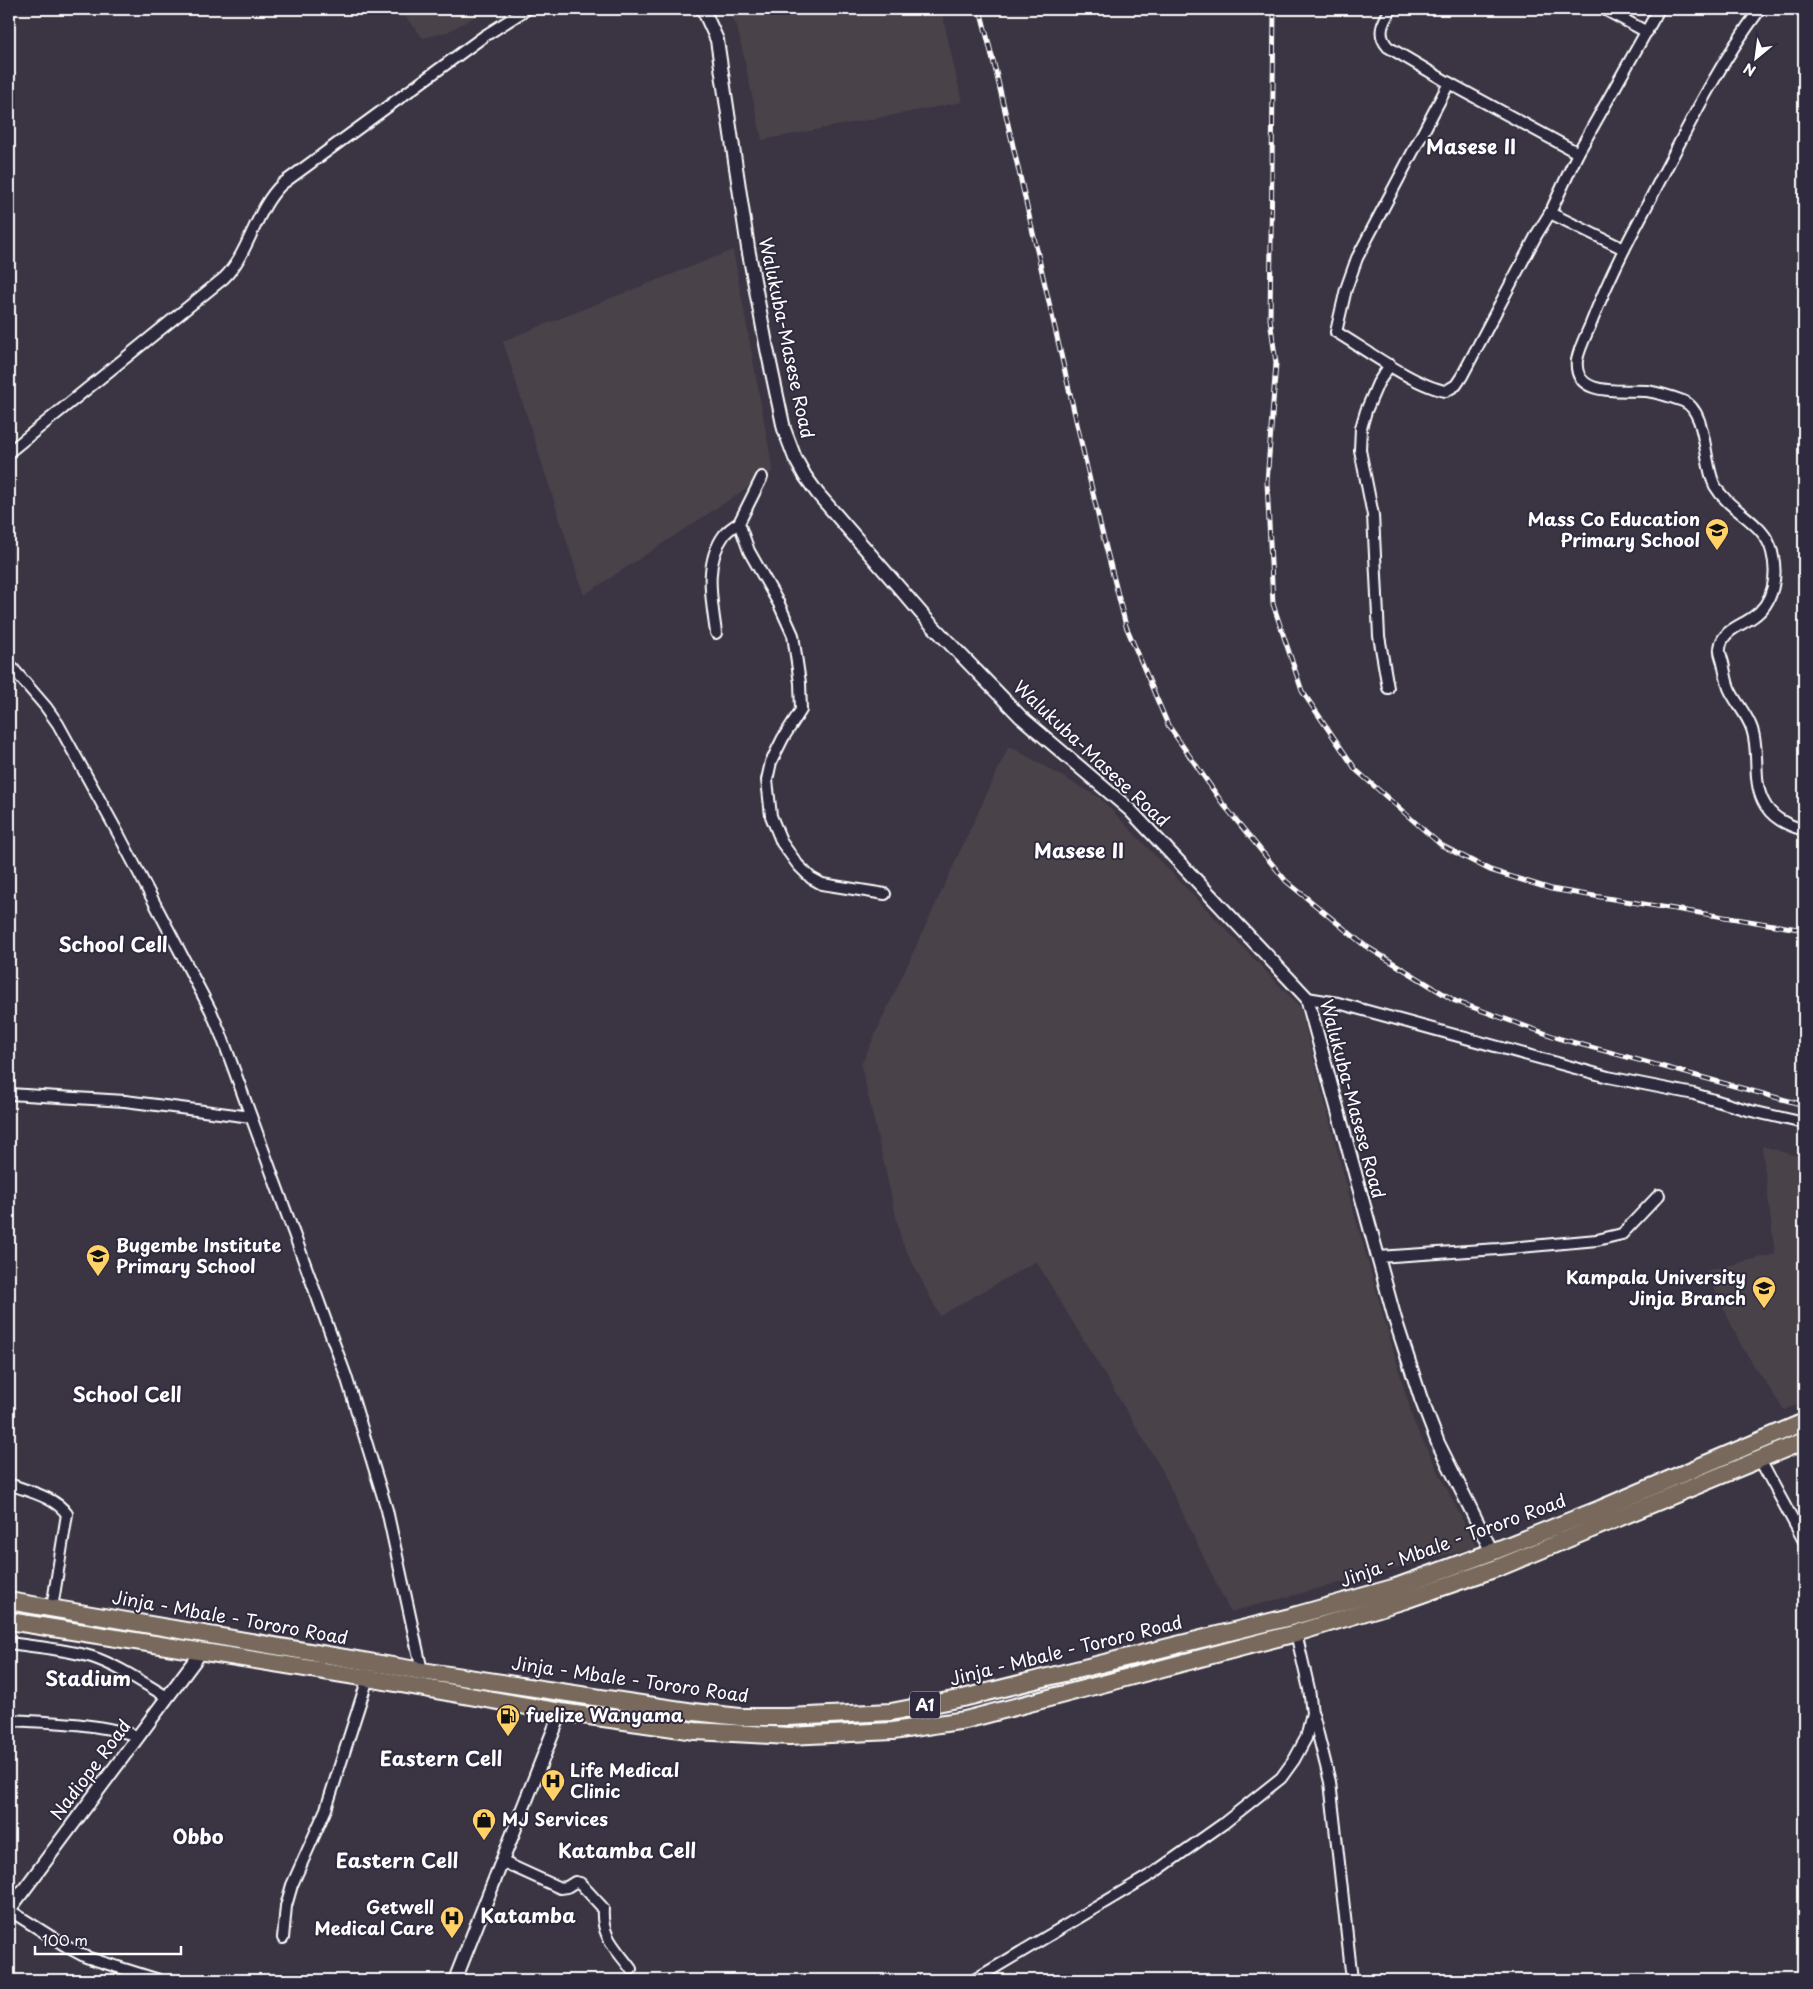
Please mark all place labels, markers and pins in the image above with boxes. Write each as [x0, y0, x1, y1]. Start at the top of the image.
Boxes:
place label: Mass Co Education Primary School [1528, 505, 1700, 553]
school or university icon: Mass Co Education Primary School [1704, 517, 1730, 551]
place label: Bugembe Institute Primary School [116, 1231, 281, 1279]
school or university icon: Bugembe Institute Primary School [85, 1243, 111, 1277]
place label: Kampala University Jinja Branch [1566, 1263, 1746, 1311]
school or university icon: Kampala University Jinja Branch [1751, 1275, 1777, 1309]
place label: fuelize Wanyama [526, 1701, 684, 1728]
fuel station icon: fuelize Wanyama [495, 1703, 521, 1737]
place label: Life Medical Clinic [570, 1756, 679, 1804]
hospital icon: Life Medical Clinic [540, 1768, 566, 1802]
place label: MJ Services [502, 1805, 608, 1832]
shop icon: MJ Services [471, 1807, 497, 1841]
place label: Getwell Medical Care [315, 1893, 434, 1941]
hospital icon: Getwell Medical Care [439, 1905, 465, 1939]

